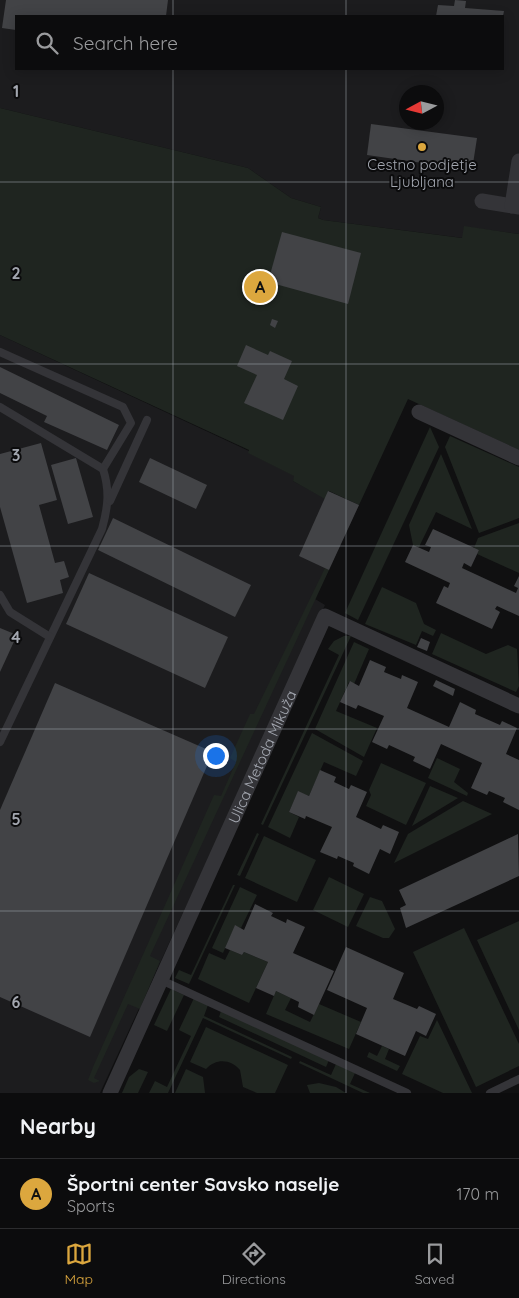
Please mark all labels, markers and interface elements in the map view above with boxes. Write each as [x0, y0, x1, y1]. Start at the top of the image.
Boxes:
search box [15, 15, 504, 70]
icon: search [33, 29, 61, 57]
text: Search here [73, 31, 178, 55]
text: 1 [13, 81, 19, 101]
north arrow [399, 85, 444, 130]
marker: Cestno podjetje Ljubljana [416, 141, 428, 153]
place label: Cestno podjetje Ljubljana [367, 155, 477, 191]
text: 2 [11, 263, 21, 283]
pin: A [244, 268, 276, 306]
text: 3 [12, 445, 20, 465]
text: 4 [11, 627, 21, 647]
street label: Ulica Metoda Mikuža [223, 687, 300, 826]
your location [203, 743, 229, 769]
text: 5 [11, 809, 21, 829]
text: 6 [12, 992, 21, 1012]
text: Nearby [20, 1113, 96, 1139]
text: Športni center Savsko naselje [67, 1172, 339, 1196]
text: A [31, 1184, 41, 1204]
text: 170 m [456, 1184, 499, 1204]
text: Sports [67, 1196, 115, 1216]
tab: Map [64, 1240, 93, 1288]
tab: Directions [222, 1240, 286, 1288]
tab: Saved [415, 1240, 455, 1288]

